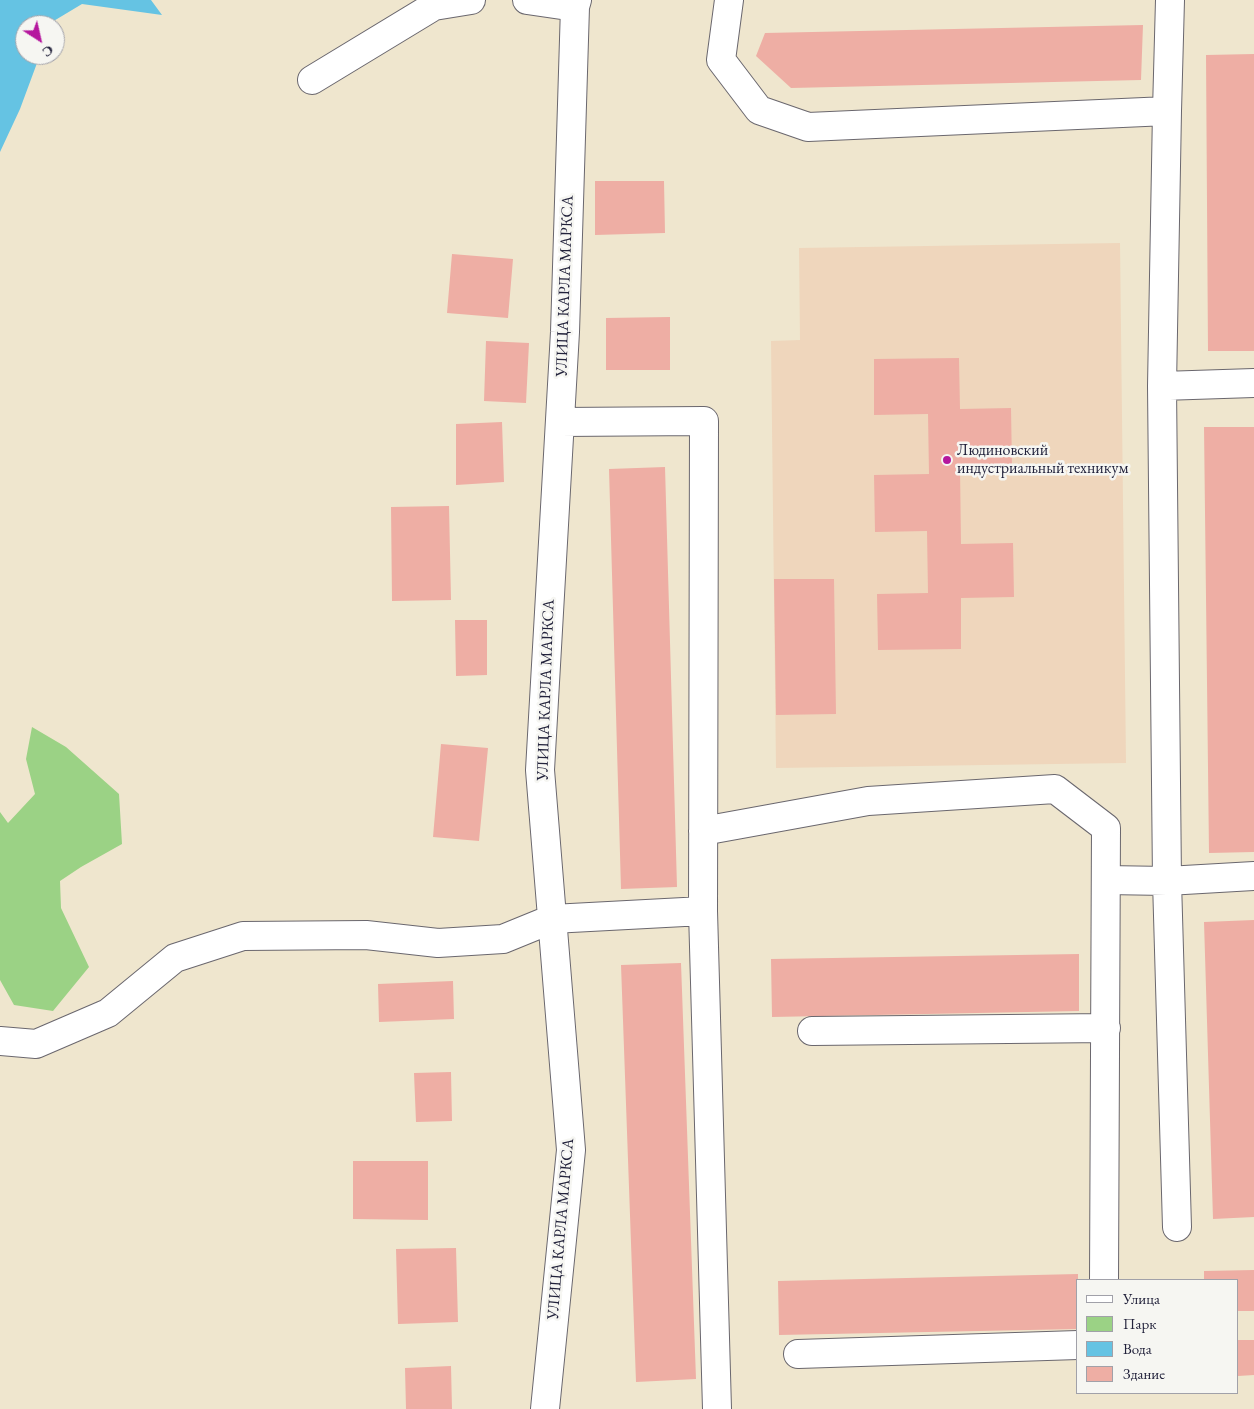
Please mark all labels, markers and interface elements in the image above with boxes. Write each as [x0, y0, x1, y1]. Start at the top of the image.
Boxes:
north arrow [15, 15, 65, 65]
text: С [39, 41, 57, 62]
street label: УЛИЦА КАРЛА МАРКСА [552, 195, 578, 377]
place label: Людиновский индустриальный техникум [957, 441, 1128, 479]
marker: Людиновский индустриальный техникум [941, 454, 953, 466]
street label: УЛИЦА КАРЛА МАРКСА [533, 599, 559, 781]
street label: УЛИЦА КАРЛА МАРКСА [544, 1138, 578, 1320]
legend [1076, 1279, 1239, 1394]
text: Улица [1123, 1289, 1160, 1308]
text: Парк [1123, 1314, 1156, 1333]
text: Вода [1123, 1339, 1152, 1358]
text: Здание [1123, 1364, 1165, 1383]

